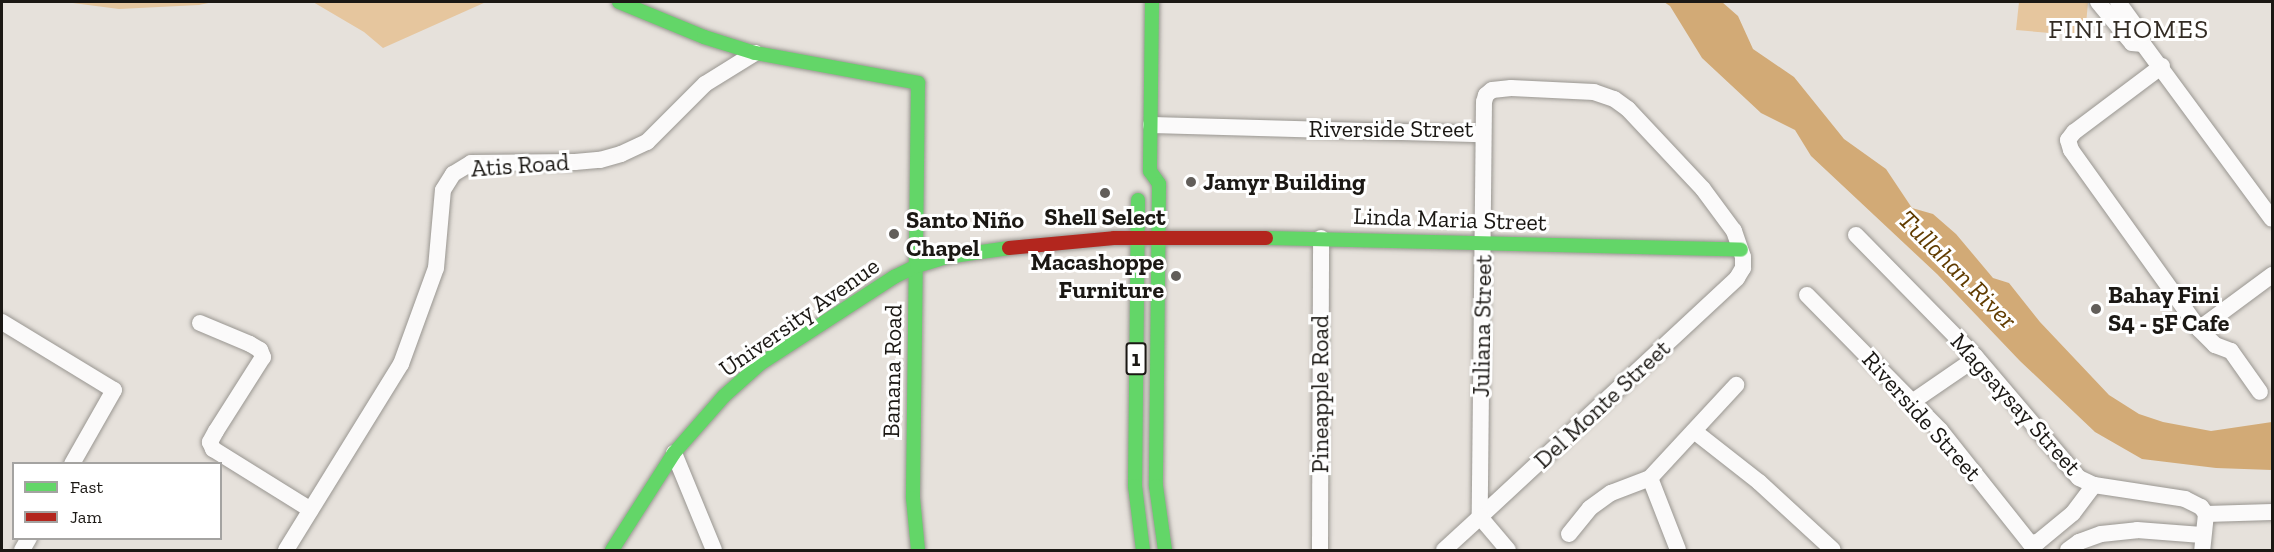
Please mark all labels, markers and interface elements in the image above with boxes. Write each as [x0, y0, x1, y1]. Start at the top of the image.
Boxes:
district label: FINI HOMES [2048, 14, 2210, 46]
street label: Riverside Street [1309, 115, 1473, 143]
street label: Atis Road [470, 147, 570, 183]
place label: Jamyr Building [1203, 168, 1366, 196]
marker: Jamyr Building [1184, 175, 1198, 189]
marker: Shell Select [1098, 186, 1112, 200]
street label: Linda Maria Street [1353, 201, 1547, 237]
place label: Shell Select [1044, 203, 1166, 231]
water label: Tullahan River [1891, 204, 2023, 336]
place label: Santo Niño Chapel [906, 206, 1024, 262]
marker: Santo Niño Chapel [887, 227, 901, 241]
place label: Macashoppe Furniture [1030, 248, 1164, 304]
street label: University Avenue [713, 251, 885, 383]
street label: Juliana Street [1466, 254, 1498, 398]
marker: Macashoppe Furniture [1169, 269, 1183, 283]
place label: Bahay Fini S4 - 5F Cafe [2108, 281, 2230, 337]
marker: Bahay Fini S4 - 5F Cafe [2089, 302, 2103, 316]
street label: Banana Road [876, 304, 908, 438]
street label: Pineapple Road [1306, 315, 1334, 473]
street label: Magsaysay Street [1944, 327, 2088, 481]
street label: Del Monte Street [1528, 334, 1676, 474]
road number: 1 [1126, 340, 1146, 378]
street label: Riverside Street [1856, 345, 1988, 487]
legend [12, 462, 222, 540]
text: Fast [70, 476, 103, 498]
text: Jam [70, 506, 102, 528]

